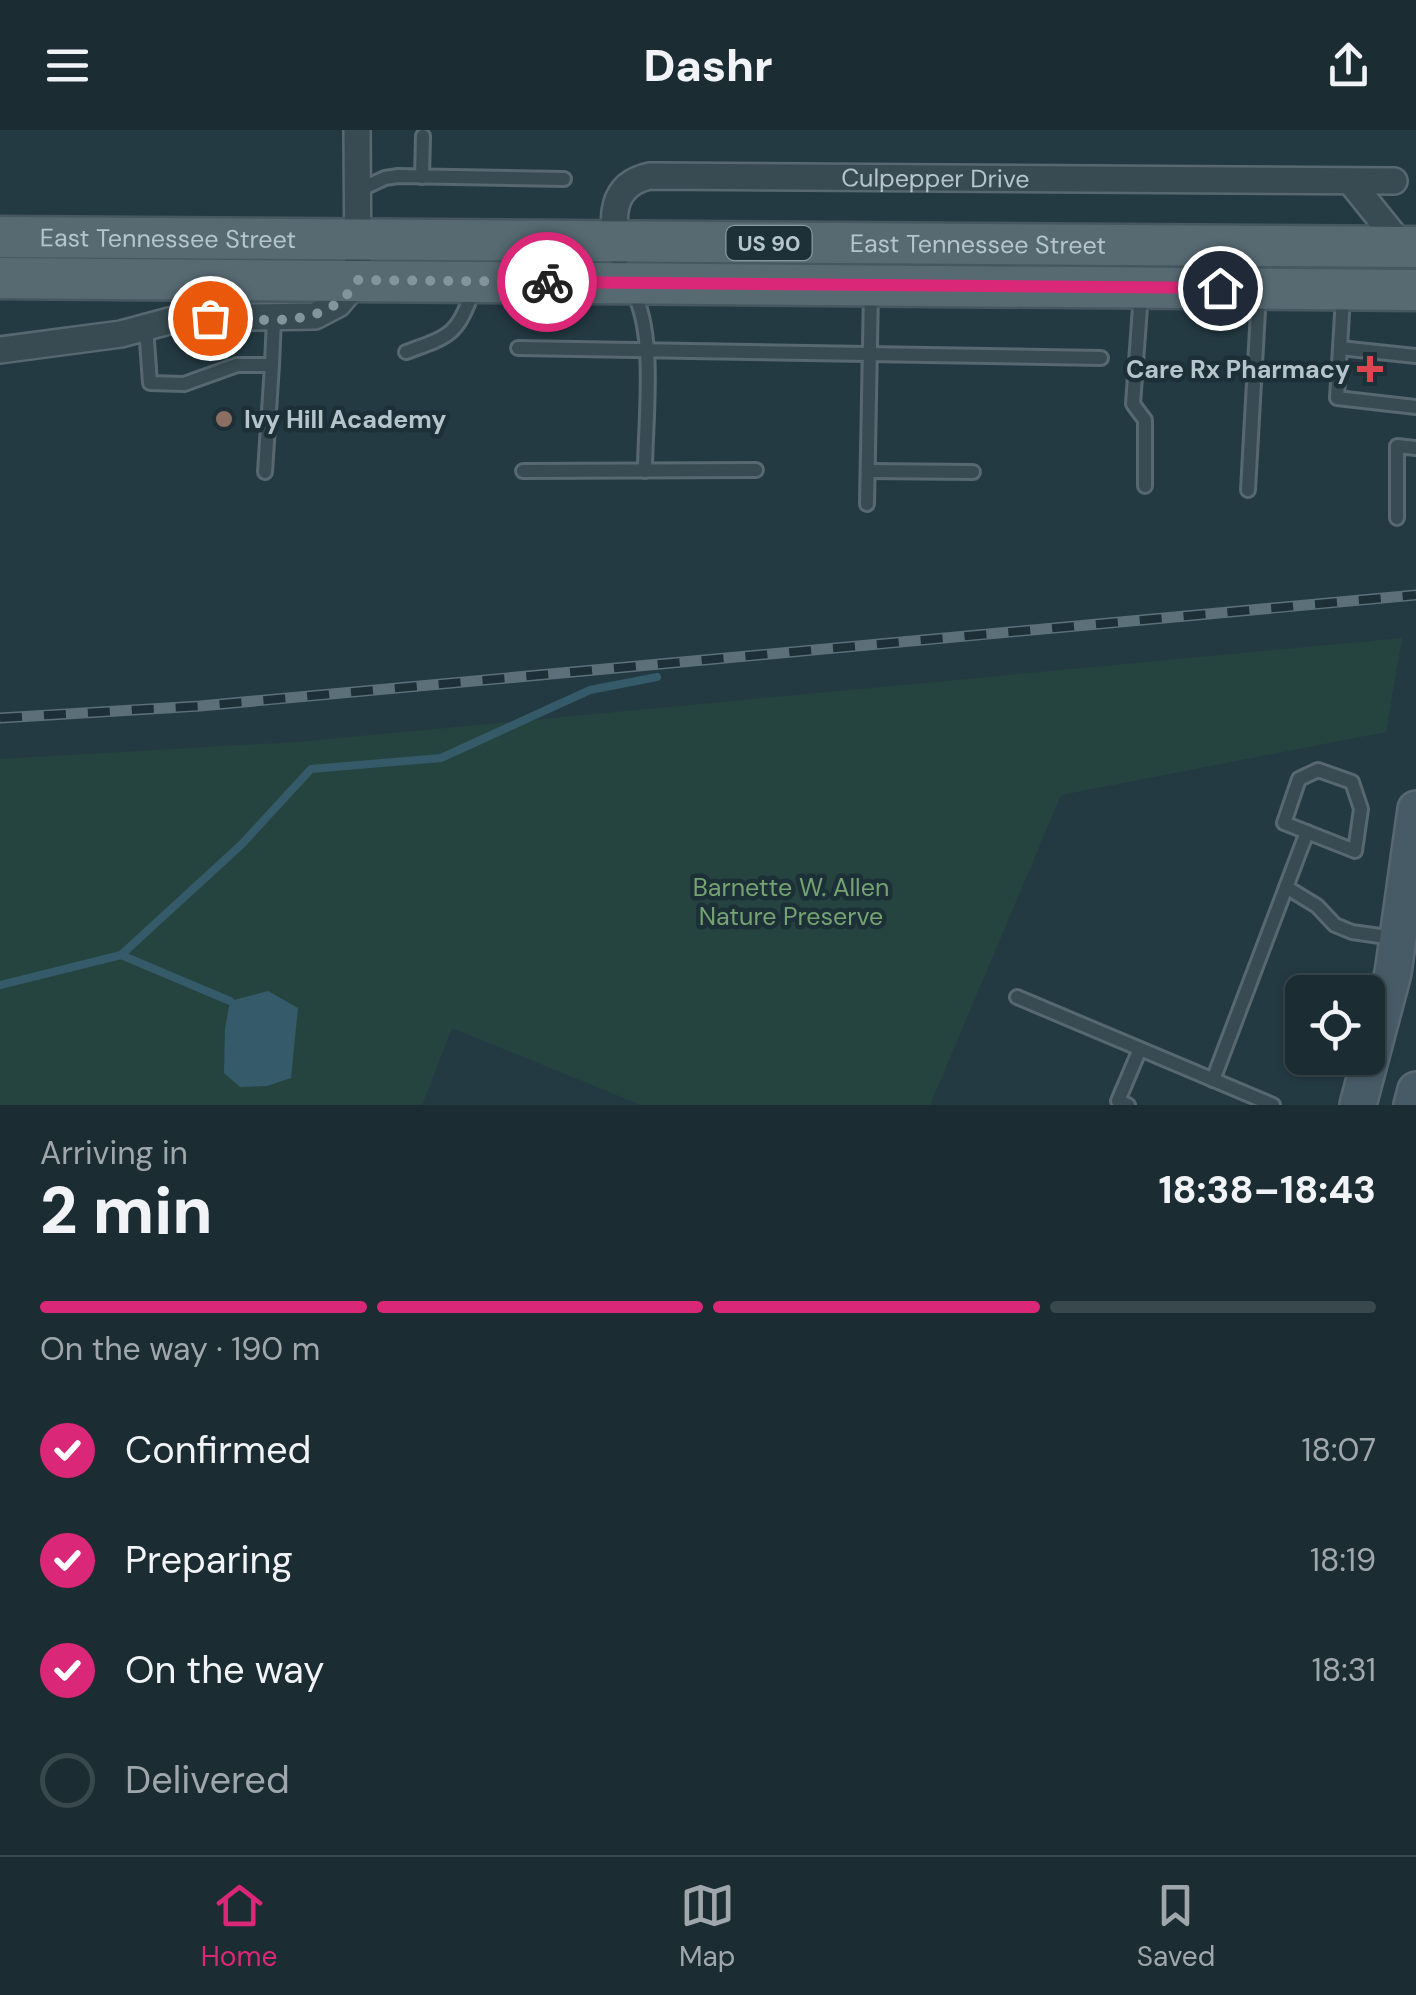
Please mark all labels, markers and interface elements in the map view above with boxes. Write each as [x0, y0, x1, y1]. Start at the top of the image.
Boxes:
text: Dashr [643, 36, 773, 95]
icon: menu [40, 38, 95, 93]
icon: share [1321, 38, 1376, 93]
street label: Culpepper Drive [841, 161, 1030, 196]
street label: East Tennessee Street [40, 221, 296, 256]
road number: US 90 [726, 226, 812, 260]
street label: East Tennessee Street [850, 227, 1106, 262]
courier [497, 232, 597, 332]
pin [1178, 246, 1263, 331]
icon: bike [520, 255, 575, 310]
icon: home [1193, 261, 1248, 316]
pin [168, 276, 253, 361]
icon: bag [183, 291, 238, 346]
place label: Care Rx Pharmacy [1126, 353, 1350, 386]
marker: Care Rx Pharmacy [1359, 358, 1381, 380]
place label: Ivy Hill Academy [244, 403, 446, 436]
marker: Ivy Hill Academy [213, 408, 235, 430]
park label: Barnette W. Allen Nature Preserve [693, 871, 889, 933]
map controls [1285, 975, 1385, 1075]
button: locate [1285, 975, 1385, 1075]
text: Arriving in [40, 1132, 188, 1174]
text: 18:38–18:43 [1158, 1165, 1376, 1215]
text: 2 min [40, 1169, 213, 1253]
text: On the way · 190 m [40, 1328, 320, 1370]
icon: check [40, 1423, 95, 1478]
text: Confirmed [125, 1425, 311, 1475]
text: 18:07 [1302, 1429, 1376, 1471]
icon: check [40, 1533, 95, 1588]
text: Preparing [125, 1535, 293, 1585]
text: 18:19 [1310, 1539, 1376, 1581]
icon: check [40, 1643, 95, 1698]
text: On the way [125, 1645, 324, 1695]
text: 18:31 [1312, 1649, 1376, 1691]
text: Delivered [125, 1755, 290, 1805]
tab: Home [201, 1878, 277, 1975]
tab: Map [679, 1878, 735, 1975]
tab: Saved [1137, 1878, 1215, 1975]

